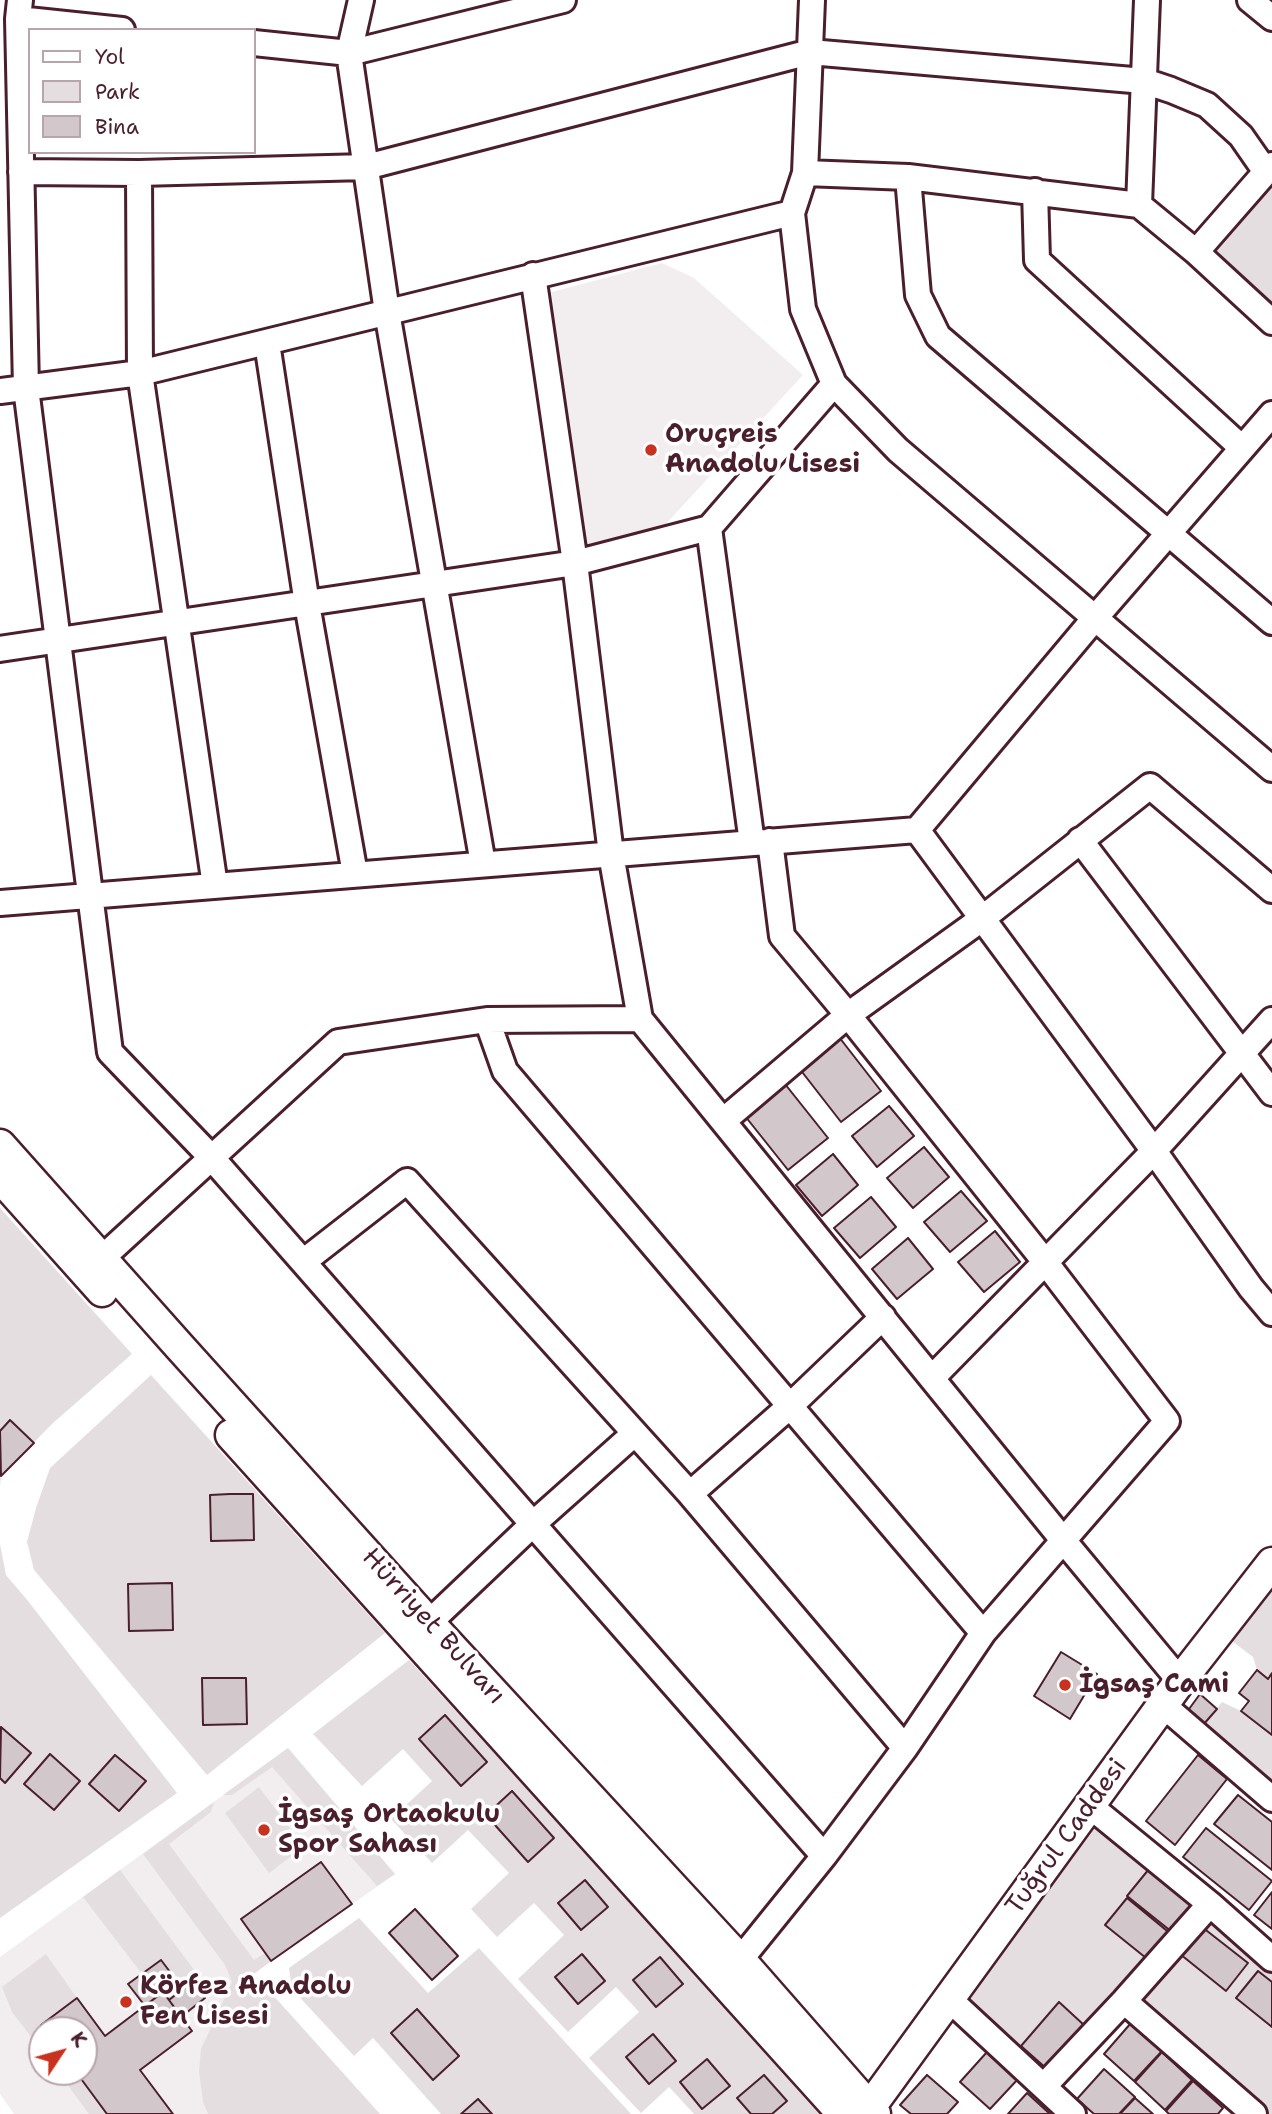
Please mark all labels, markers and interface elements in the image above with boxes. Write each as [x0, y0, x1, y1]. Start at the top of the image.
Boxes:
legend [28, 28, 256, 154]
text: Yol [95, 43, 125, 71]
text: Park [95, 78, 140, 106]
text: Bina [95, 113, 139, 141]
place label: Oruçreis Anadolu Lisesi [665, 419, 860, 480]
marker: Oruçreis Anadolu Lisesi [643, 442, 659, 458]
street label: Hürriyet Bulvarı [355, 1543, 511, 1711]
place label: İgsaş Cami [1079, 1669, 1229, 1701]
marker: İgsaş Cami [1057, 1677, 1073, 1693]
street label: Tuğrul Caddesi [1000, 1753, 1134, 1921]
place label: İgsaş Ortaokulu Spor Sahası [278, 1799, 500, 1860]
marker: İgsaş Ortaokulu Spor Sahası [256, 1822, 272, 1838]
place label: Körfez Anadolu Fen Lisesi [140, 1971, 352, 2032]
marker: Körfez Anadolu Fen Lisesi [118, 1994, 134, 2010]
north arrow [28, 2016, 98, 2086]
text: K [65, 2027, 93, 2052]

